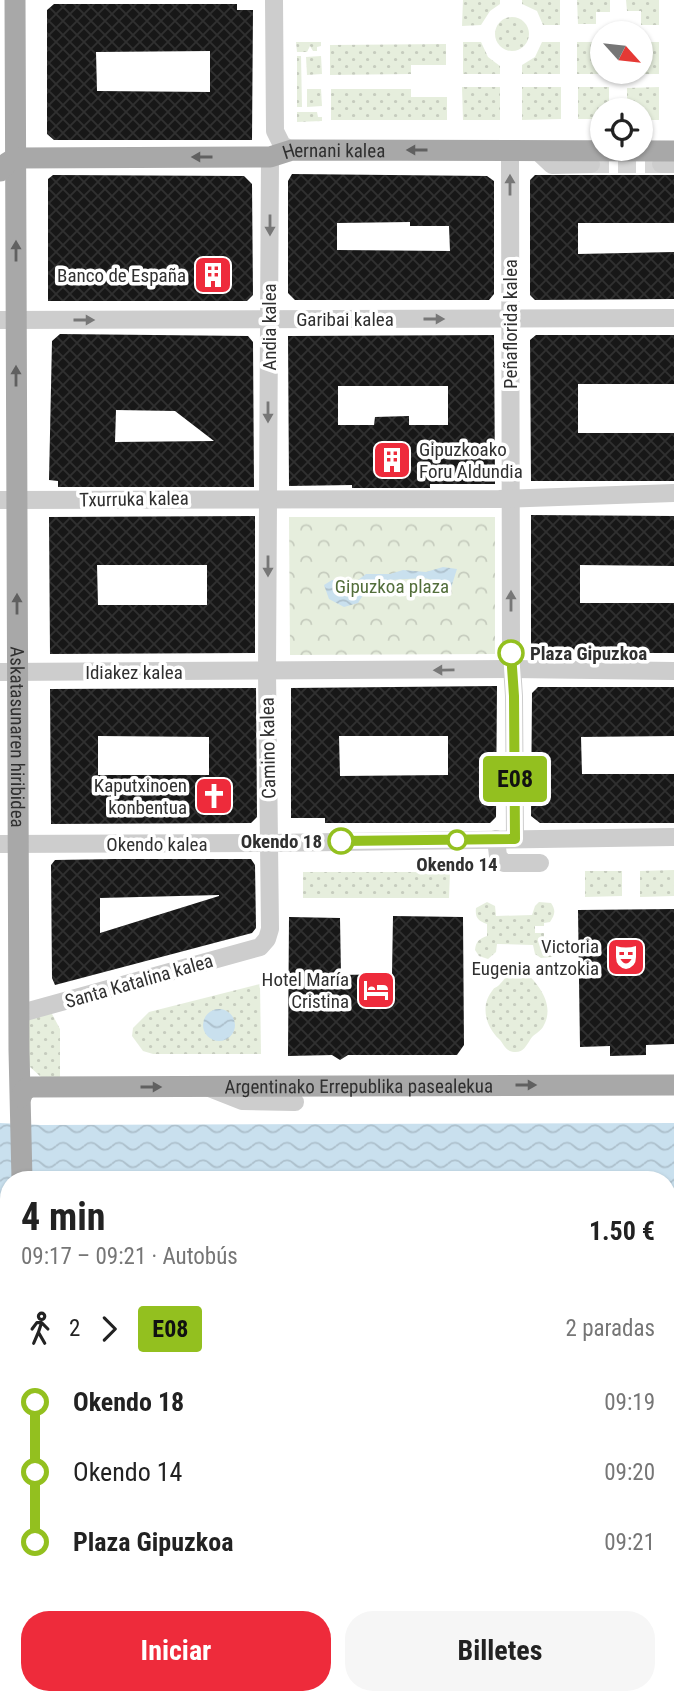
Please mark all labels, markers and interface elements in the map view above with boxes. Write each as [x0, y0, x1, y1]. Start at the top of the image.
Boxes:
north arrow [590, 21, 653, 84]
map controls [590, 21, 653, 161]
button: locate [590, 98, 653, 161]
street label: Hernani kalea [279, 138, 385, 164]
one-way arrow [406, 144, 428, 156]
one-way arrow [191, 151, 213, 163]
one-way arrow [504, 174, 516, 196]
one-way arrow [264, 215, 276, 237]
one-way arrow [10, 240, 22, 262]
building icon: Banco de España [192, 254, 234, 296]
street label: Peñaflorida kalea [499, 259, 522, 389]
place label: Banco de España [57, 264, 186, 287]
street label: Andia kalea [258, 283, 281, 371]
street label: Garibai kalea [296, 308, 394, 331]
one-way arrow [423, 313, 445, 325]
one-way arrow [73, 314, 95, 326]
one-way arrow [10, 365, 22, 387]
one-way arrow [262, 401, 274, 423]
place label: Gipuzkoako Foru Aldundia [419, 438, 523, 483]
building icon: Gipuzkoako Foru Aldundia [371, 439, 413, 481]
street label: Txurruka kalea [79, 487, 189, 511]
one-way arrow [262, 555, 274, 577]
park label: Gipuzkoa plaza [335, 575, 449, 598]
one-way arrow [505, 589, 517, 611]
one-way arrow [11, 592, 23, 614]
marker: Plaza Gipuzkoa [498, 640, 524, 666]
place label: Plaza Gipuzkoa [530, 642, 647, 665]
street label: Askatasunaren hiribidea [6, 646, 30, 828]
street label: Idiakez kalea [85, 661, 183, 684]
one-way arrow [433, 664, 455, 676]
street label: Camino kalea [256, 697, 280, 799]
line badge: E08 [475, 756, 555, 802]
text: E08 [497, 765, 533, 793]
place label: Kaputxinoen konbentua [94, 774, 187, 819]
church icon: Kaputxinoen konbentua [193, 775, 235, 817]
marker: Okendo 18 [328, 828, 354, 854]
place label: Okendo 18 [241, 830, 322, 853]
marker: Okendo 14 [447, 830, 467, 850]
street label: Okendo kalea [106, 833, 208, 856]
place label: Okendo 14 [416, 853, 498, 876]
place label: Victoria Eugenia antzokia [472, 935, 599, 980]
theatre icon: Victoria Eugenia antzokia [605, 936, 647, 978]
street label: Santa Katalina kalea [62, 949, 216, 1013]
place label: Hotel María Cristina [262, 968, 349, 1013]
hotel icon: Hotel María Cristina [355, 969, 397, 1011]
street label: Argentinako Errepublika pasealekua [224, 1074, 493, 1098]
one-way arrow [515, 1080, 537, 1091]
one-way arrow [140, 1081, 162, 1093]
text: 4 min [21, 1195, 105, 1239]
text: 1.50 € [589, 1216, 655, 1246]
text: 09:17 – 09:21 · Autobús [21, 1243, 238, 1270]
icon: walk [21, 1310, 59, 1348]
icon: forward [90, 1310, 128, 1348]
text: 2 [69, 1315, 80, 1342]
text: E08 [152, 1315, 188, 1343]
text: 2 paradas [566, 1315, 655, 1342]
text: Okendo 18 [73, 1387, 184, 1417]
text: 09:19 [604, 1389, 655, 1416]
text: Okendo 14 [73, 1457, 182, 1487]
text: 09:20 [604, 1459, 655, 1486]
text: Plaza Gipuzkoa [73, 1527, 233, 1557]
text: 09:21 [604, 1529, 655, 1556]
button: Iniciar [21, 1611, 331, 1691]
button: Billetes [345, 1611, 655, 1691]

